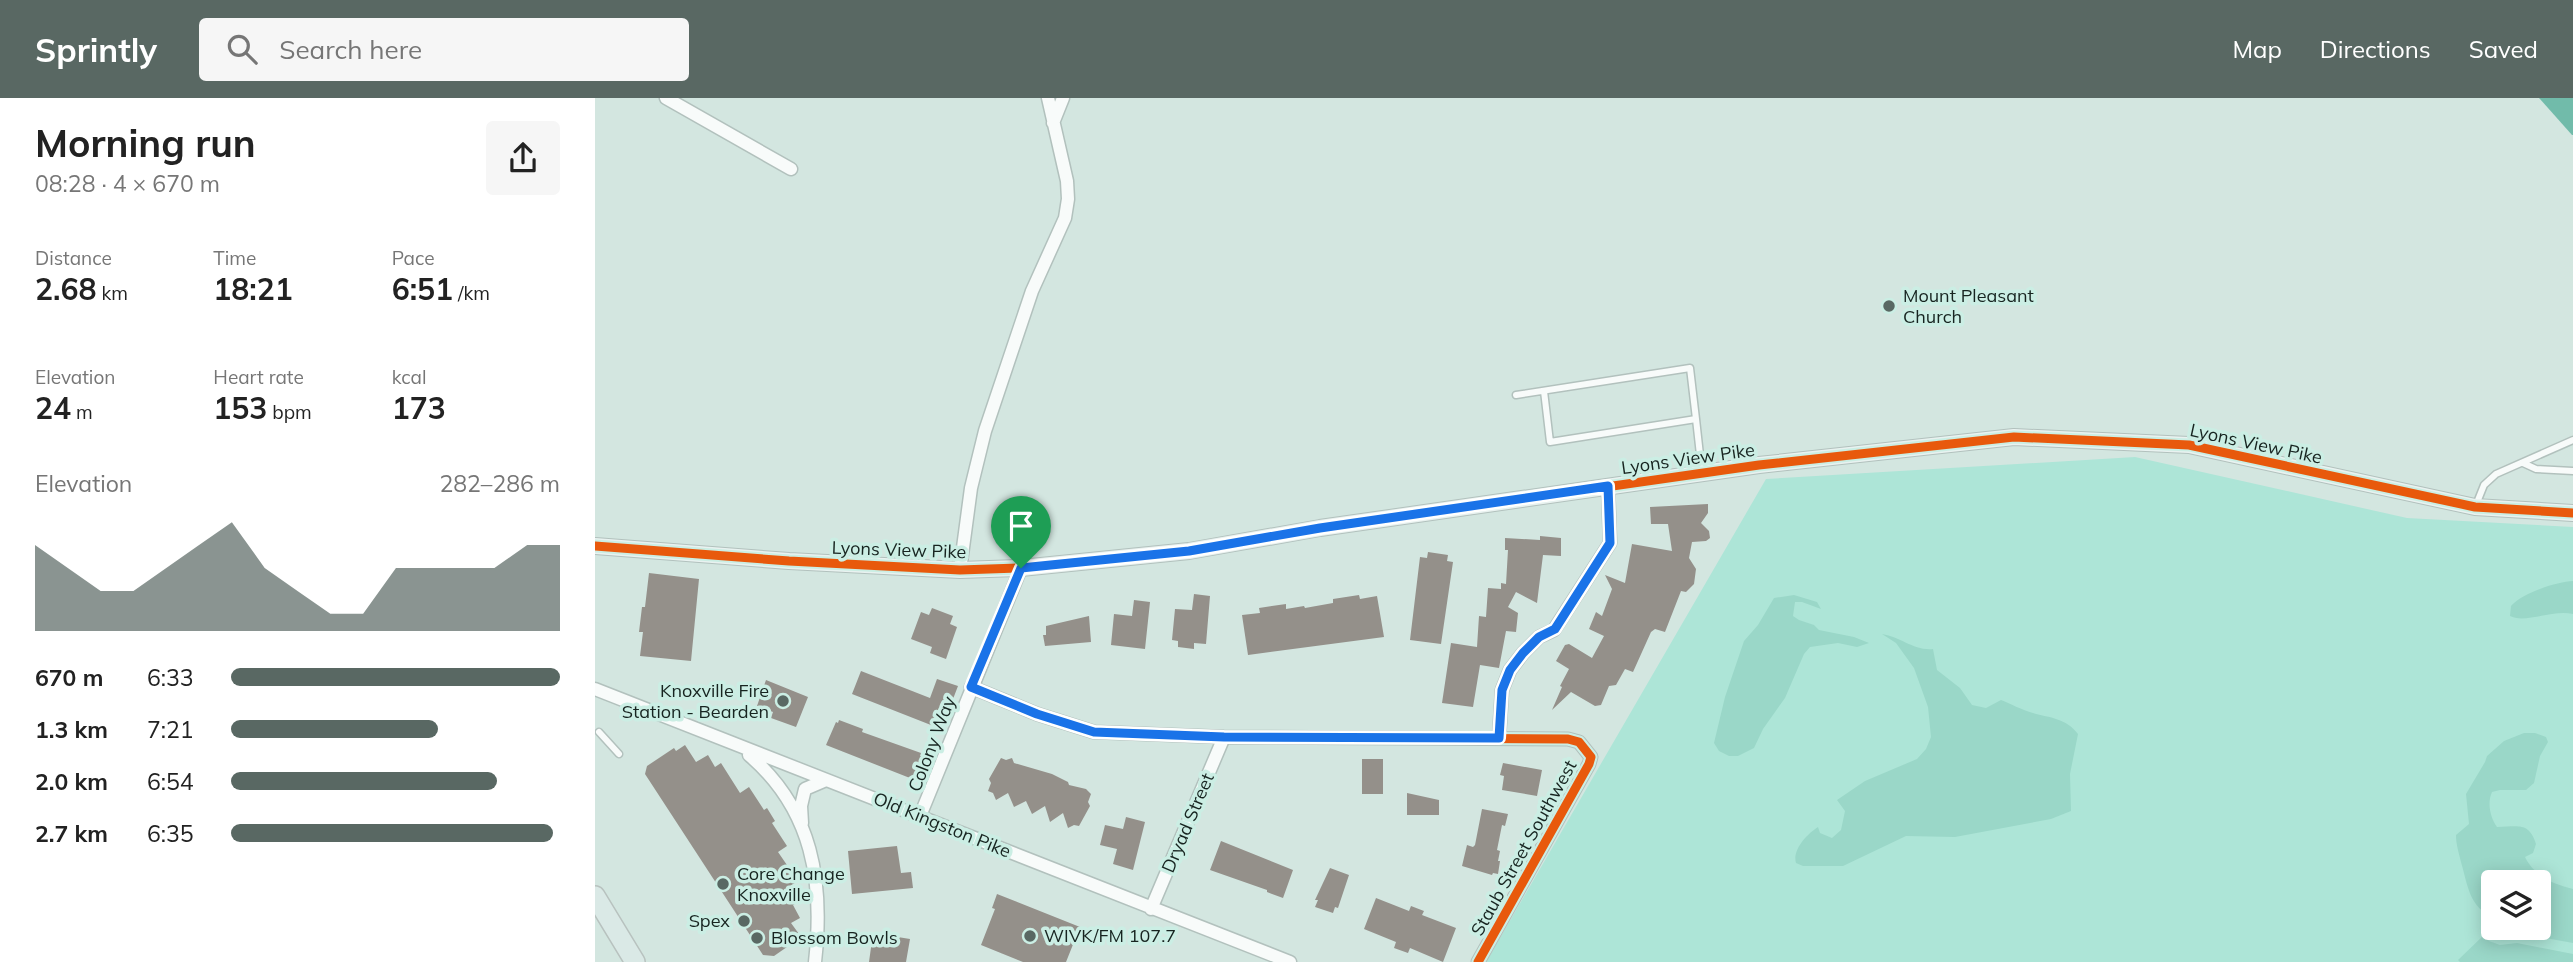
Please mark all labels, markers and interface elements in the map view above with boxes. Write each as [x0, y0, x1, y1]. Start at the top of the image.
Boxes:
search box [199, 18, 689, 81]
text: Sprintly [35, 29, 157, 70]
icon: search [223, 30, 261, 68]
text: Search here [279, 33, 422, 66]
text: Map [2232, 34, 2282, 64]
text: Directions [2320, 34, 2431, 64]
text: Saved [2469, 34, 2538, 64]
text: Morning run [35, 119, 256, 167]
button: share [486, 121, 560, 195]
text: 08:28 · 4 × 670 m [35, 169, 220, 198]
text: Distance [35, 246, 112, 270]
text: Time [213, 246, 256, 270]
text: Pace [392, 246, 435, 270]
text: 2.68 [35, 270, 96, 308]
text: 18:21 [213, 270, 293, 308]
text: 6:51 [392, 270, 453, 308]
text: km [96, 281, 128, 305]
text: /km [453, 281, 490, 305]
place label: Mount Pleasant Church [1903, 284, 2034, 328]
marker: Mount Pleasant Church [1881, 298, 1897, 314]
text: Elevation [35, 365, 115, 389]
text: Heart rate [213, 365, 304, 389]
text: kcal [392, 365, 426, 389]
text: 24 [35, 389, 71, 427]
text: 153 [213, 389, 267, 427]
text: 173 [392, 389, 446, 427]
text: m [71, 400, 93, 424]
text: bpm [267, 400, 312, 424]
street label: Lyons View Pike [2188, 418, 2324, 469]
street label: Lyons View Pike [1620, 438, 1756, 479]
text: Elevation [35, 469, 132, 498]
text: 282–286 m [439, 469, 560, 498]
pin [991, 496, 1051, 568]
icon: arrive [1002, 507, 1040, 545]
street label: Lyons View Pike [831, 536, 967, 563]
text: 670 m [35, 663, 103, 692]
text: 6:33 [147, 663, 194, 692]
place label: Knoxville Fire Station - Bearden [622, 679, 769, 723]
street label: Colony Way [903, 692, 960, 795]
marker: Knoxville Fire Station - Bearden [775, 693, 791, 709]
text: 1.3 km [35, 715, 108, 744]
text: 7:21 [147, 715, 194, 744]
street label: Staub Street Southwest [1466, 756, 1582, 940]
text: 2.0 km [35, 767, 108, 796]
text: 6:54 [147, 767, 194, 796]
street label: Dryad Street [1156, 770, 1219, 876]
street label: Old Kingston Pike [870, 786, 1014, 863]
text: 2.7 km [35, 819, 108, 848]
text: 6:35 [147, 819, 194, 848]
place label: Core Change Knoxville [737, 862, 845, 906]
map controls [2481, 870, 2551, 940]
button: layers [2481, 870, 2551, 940]
marker: Core Change Knoxville [715, 876, 731, 892]
place label: Spex [689, 909, 730, 932]
marker: Spex [736, 913, 752, 929]
place label: WIVK/FM 107.7 [1044, 924, 1176, 947]
place label: Blossom Bowls [771, 926, 898, 949]
marker: WIVK/FM 107.7 [1022, 928, 1038, 944]
marker: Blossom Bowls [749, 930, 765, 946]

